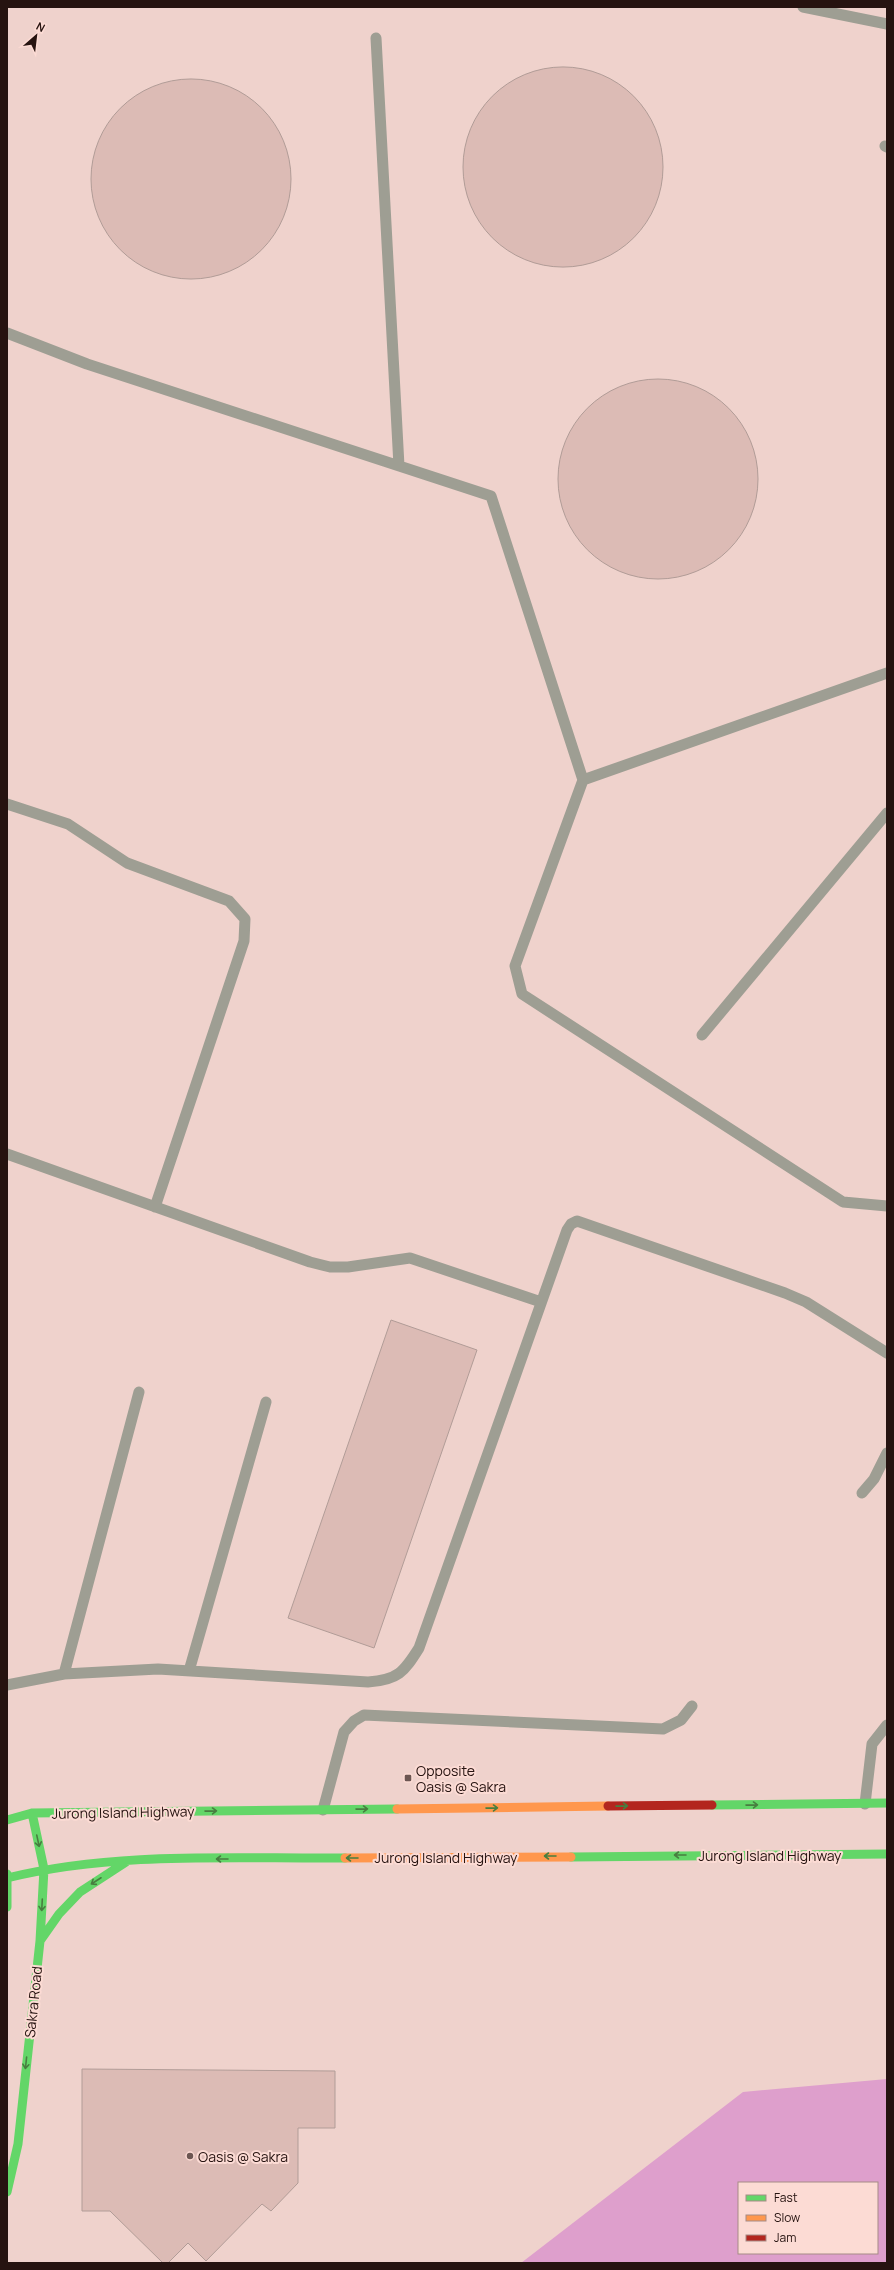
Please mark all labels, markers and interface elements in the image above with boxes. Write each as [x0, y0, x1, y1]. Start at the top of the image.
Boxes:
north arrow [16, 16, 56, 56]
text: N [34, 18, 48, 35]
place label: Opposite Oasis @ Sakra [416, 1761, 506, 1796]
marker: Opposite Oasis @ Sakra [403, 1773, 413, 1783]
street label: Jurong Island Highway [51, 1801, 195, 1823]
one-way arrow [745, 1801, 758, 1809]
one-way arrow [615, 1802, 628, 1810]
one-way arrow [485, 1804, 498, 1812]
one-way arrow [355, 1805, 368, 1813]
one-way arrow [204, 1807, 217, 1815]
one-way arrow [35, 1834, 43, 1847]
street label: Jurong Island Highway [699, 1846, 842, 1865]
street label: Jurong Island Highway [375, 1848, 518, 1867]
one-way arrow [674, 1851, 687, 1859]
one-way arrow [544, 1852, 557, 1860]
one-way arrow [346, 1854, 359, 1862]
one-way arrow [216, 1855, 229, 1863]
one-way arrow [91, 1877, 102, 1885]
one-way arrow [38, 1898, 46, 1911]
street label: Sakra Road [20, 1965, 46, 2039]
one-way arrow [22, 2056, 30, 2069]
place label: Oasis @ Sakra [198, 2147, 288, 2166]
marker: Oasis @ Sakra [185, 2151, 195, 2161]
legend [738, 2182, 878, 2254]
text: Fast [774, 2189, 798, 2206]
text: Slow [774, 2209, 800, 2226]
text: Jam [774, 2229, 796, 2246]

